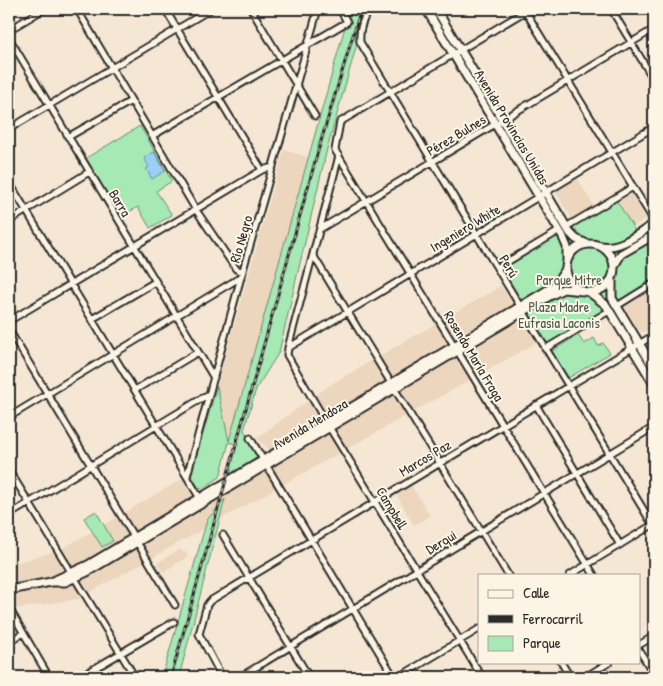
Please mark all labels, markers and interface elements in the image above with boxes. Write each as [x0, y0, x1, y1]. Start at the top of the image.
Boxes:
street label: Avenida Provincias Unidas [471, 66, 554, 188]
street label: Pérez Bulnes [422, 109, 489, 160]
street label: Barra [105, 185, 136, 220]
street label: Ingeniero White [426, 199, 504, 257]
street label: Río Negro [225, 213, 257, 265]
street label: Perú [495, 251, 524, 281]
park label: Parque Mitre [536, 270, 602, 290]
park label: Plaza Madre Eufrasia Laconis [518, 297, 600, 332]
street label: Rosendo María Fraga [439, 307, 509, 406]
street label: Avenida Mendoza [269, 393, 351, 453]
street label: Marcos Paz [395, 435, 454, 480]
street label: Campbell [372, 483, 413, 534]
street label: Derqui [422, 525, 460, 559]
legend [478, 574, 640, 664]
text: Calle [523, 582, 550, 603]
text: Ferrocarril [522, 608, 583, 629]
text: Parque [523, 632, 561, 653]

